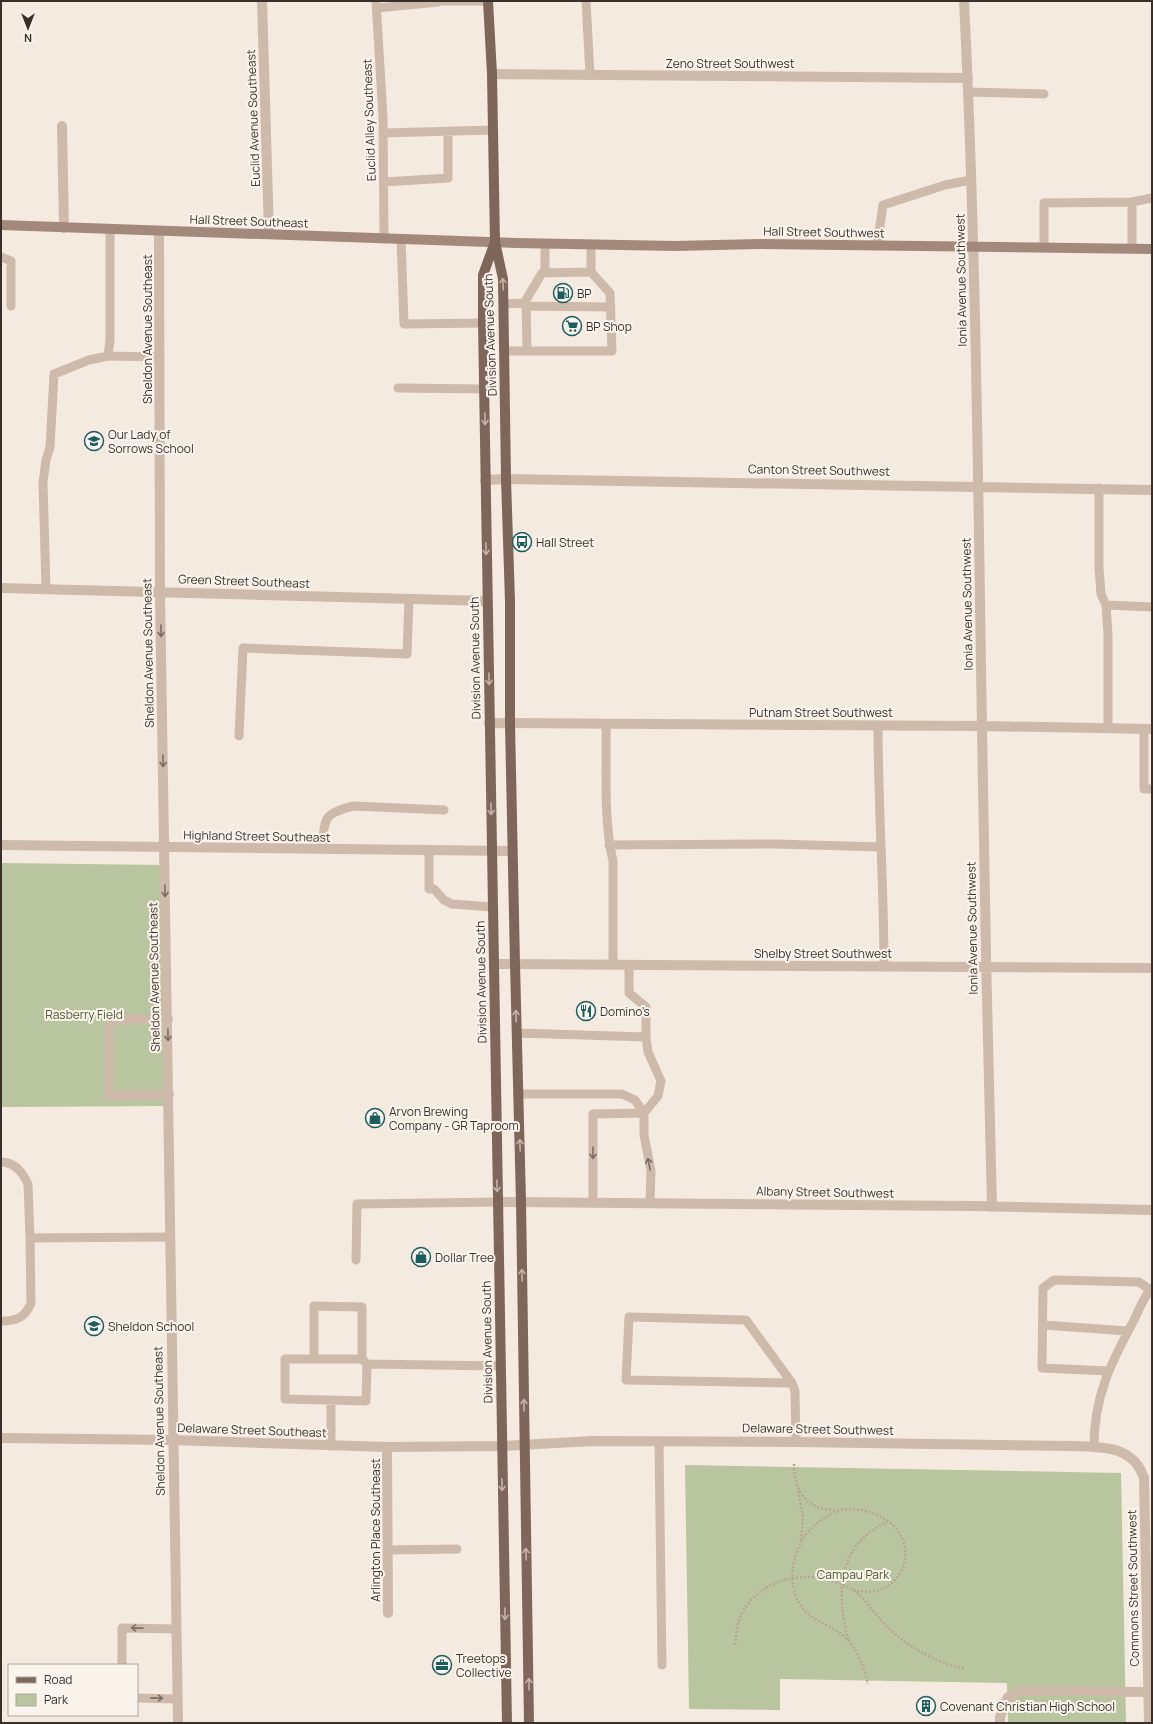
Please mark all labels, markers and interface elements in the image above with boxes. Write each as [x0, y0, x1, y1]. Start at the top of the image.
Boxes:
north arrow [8, 8, 48, 48]
text: N [24, 31, 32, 46]
street label: Euclid Avenue Southeast [242, 49, 264, 187]
street label: Zeno Street Southwest [665, 55, 795, 72]
street label: Euclid Alley Southeast [358, 58, 380, 182]
street label: Hall Street Southeast [189, 210, 309, 232]
street label: Ionia Avenue Southwest [951, 213, 971, 347]
street label: Hall Street Southwest [763, 222, 885, 242]
street label: Sheldon Avenue Southeast [139, 254, 156, 404]
street label: Division Avenue South [479, 273, 501, 397]
one-way arrow [499, 278, 507, 291]
fuel station icon: BP [552, 282, 574, 304]
place label: BP [577, 285, 592, 302]
supermarket icon: BP Shop [561, 315, 583, 337]
place label: BP Shop [586, 318, 632, 335]
one-way arrow [481, 412, 488, 425]
place label: Our Lady of Sorrows School [108, 426, 194, 457]
school or university icon: Our Lady of Sorrows School [83, 430, 105, 452]
street label: Canton Street Southwest [748, 460, 890, 480]
bus stop icon: Hall Street [511, 531, 533, 553]
place label: Hall Street [536, 534, 594, 551]
street label: Ionia Avenue Southwest [957, 537, 977, 671]
one-way arrow [482, 542, 490, 555]
street label: Green Street Southeast [178, 570, 310, 592]
street label: Sheldon Avenue Southeast [138, 578, 158, 728]
street label: Division Avenue South [465, 597, 485, 719]
one-way arrow [157, 624, 165, 637]
one-way arrow [485, 672, 493, 685]
street label: Putnam Street Southwest [749, 704, 893, 721]
one-way arrow [159, 754, 167, 767]
one-way arrow [487, 802, 495, 815]
street label: Highland Street Southeast [183, 826, 331, 846]
street label: Ionia Avenue Southwest [962, 861, 982, 995]
one-way arrow [161, 884, 169, 897]
street label: Sheldon Avenue Southeast [144, 902, 164, 1052]
street label: Division Avenue South [471, 921, 491, 1043]
street label: Shelby Street Southwest [754, 945, 892, 962]
restaurant icon: Domino's [575, 1000, 597, 1022]
place label: Domino's [600, 1003, 650, 1020]
park label: Rasberry Field [45, 1006, 123, 1023]
one-way arrow [512, 1010, 520, 1023]
one-way arrow [164, 1028, 172, 1041]
place label: Arvon Brewing Company - GR Taproom [389, 1103, 519, 1134]
shop icon: Arvon Brewing Company - GR Taproom [364, 1107, 386, 1129]
one-way arrow [516, 1139, 524, 1152]
one-way arrow [589, 1146, 597, 1159]
one-way arrow [645, 1158, 653, 1171]
one-way arrow [493, 1179, 501, 1192]
street label: Albany Street Southwest [756, 1182, 894, 1202]
shop icon: Dollar Tree [410, 1246, 432, 1268]
place label: Dollar Tree [435, 1249, 494, 1266]
one-way arrow [518, 1269, 526, 1282]
street label: Division Avenue South [477, 1281, 497, 1403]
school or university icon: Sheldon School [83, 1315, 105, 1337]
place label: Sheldon School [108, 1318, 194, 1335]
street label: Sheldon Avenue Southeast [149, 1346, 169, 1496]
one-way arrow [520, 1399, 528, 1412]
street label: Delaware Street Southeast [177, 1419, 327, 1441]
street label: Delaware Street Southwest [742, 1419, 894, 1439]
street label: Arlington Place Southeast [367, 1458, 384, 1602]
one-way arrow [498, 1478, 506, 1491]
street label: Commons Street Southwest [1123, 1509, 1143, 1667]
one-way arrow [523, 1548, 530, 1561]
park label: Campau Park [817, 1566, 890, 1583]
one-way arrow [501, 1607, 509, 1620]
one-way arrow [131, 1624, 144, 1632]
place label: Treetops Collective [456, 1650, 511, 1681]
office icon: Treetops Collective [431, 1654, 453, 1676]
legend [8, 1664, 138, 1716]
text: Road [44, 1671, 72, 1688]
one-way arrow [525, 1678, 532, 1691]
text: Park [44, 1691, 69, 1708]
one-way arrow [150, 1694, 163, 1702]
building icon: Covenant Christian High School [915, 1695, 937, 1717]
place label: Covenant Christian High School [940, 1698, 1115, 1715]

